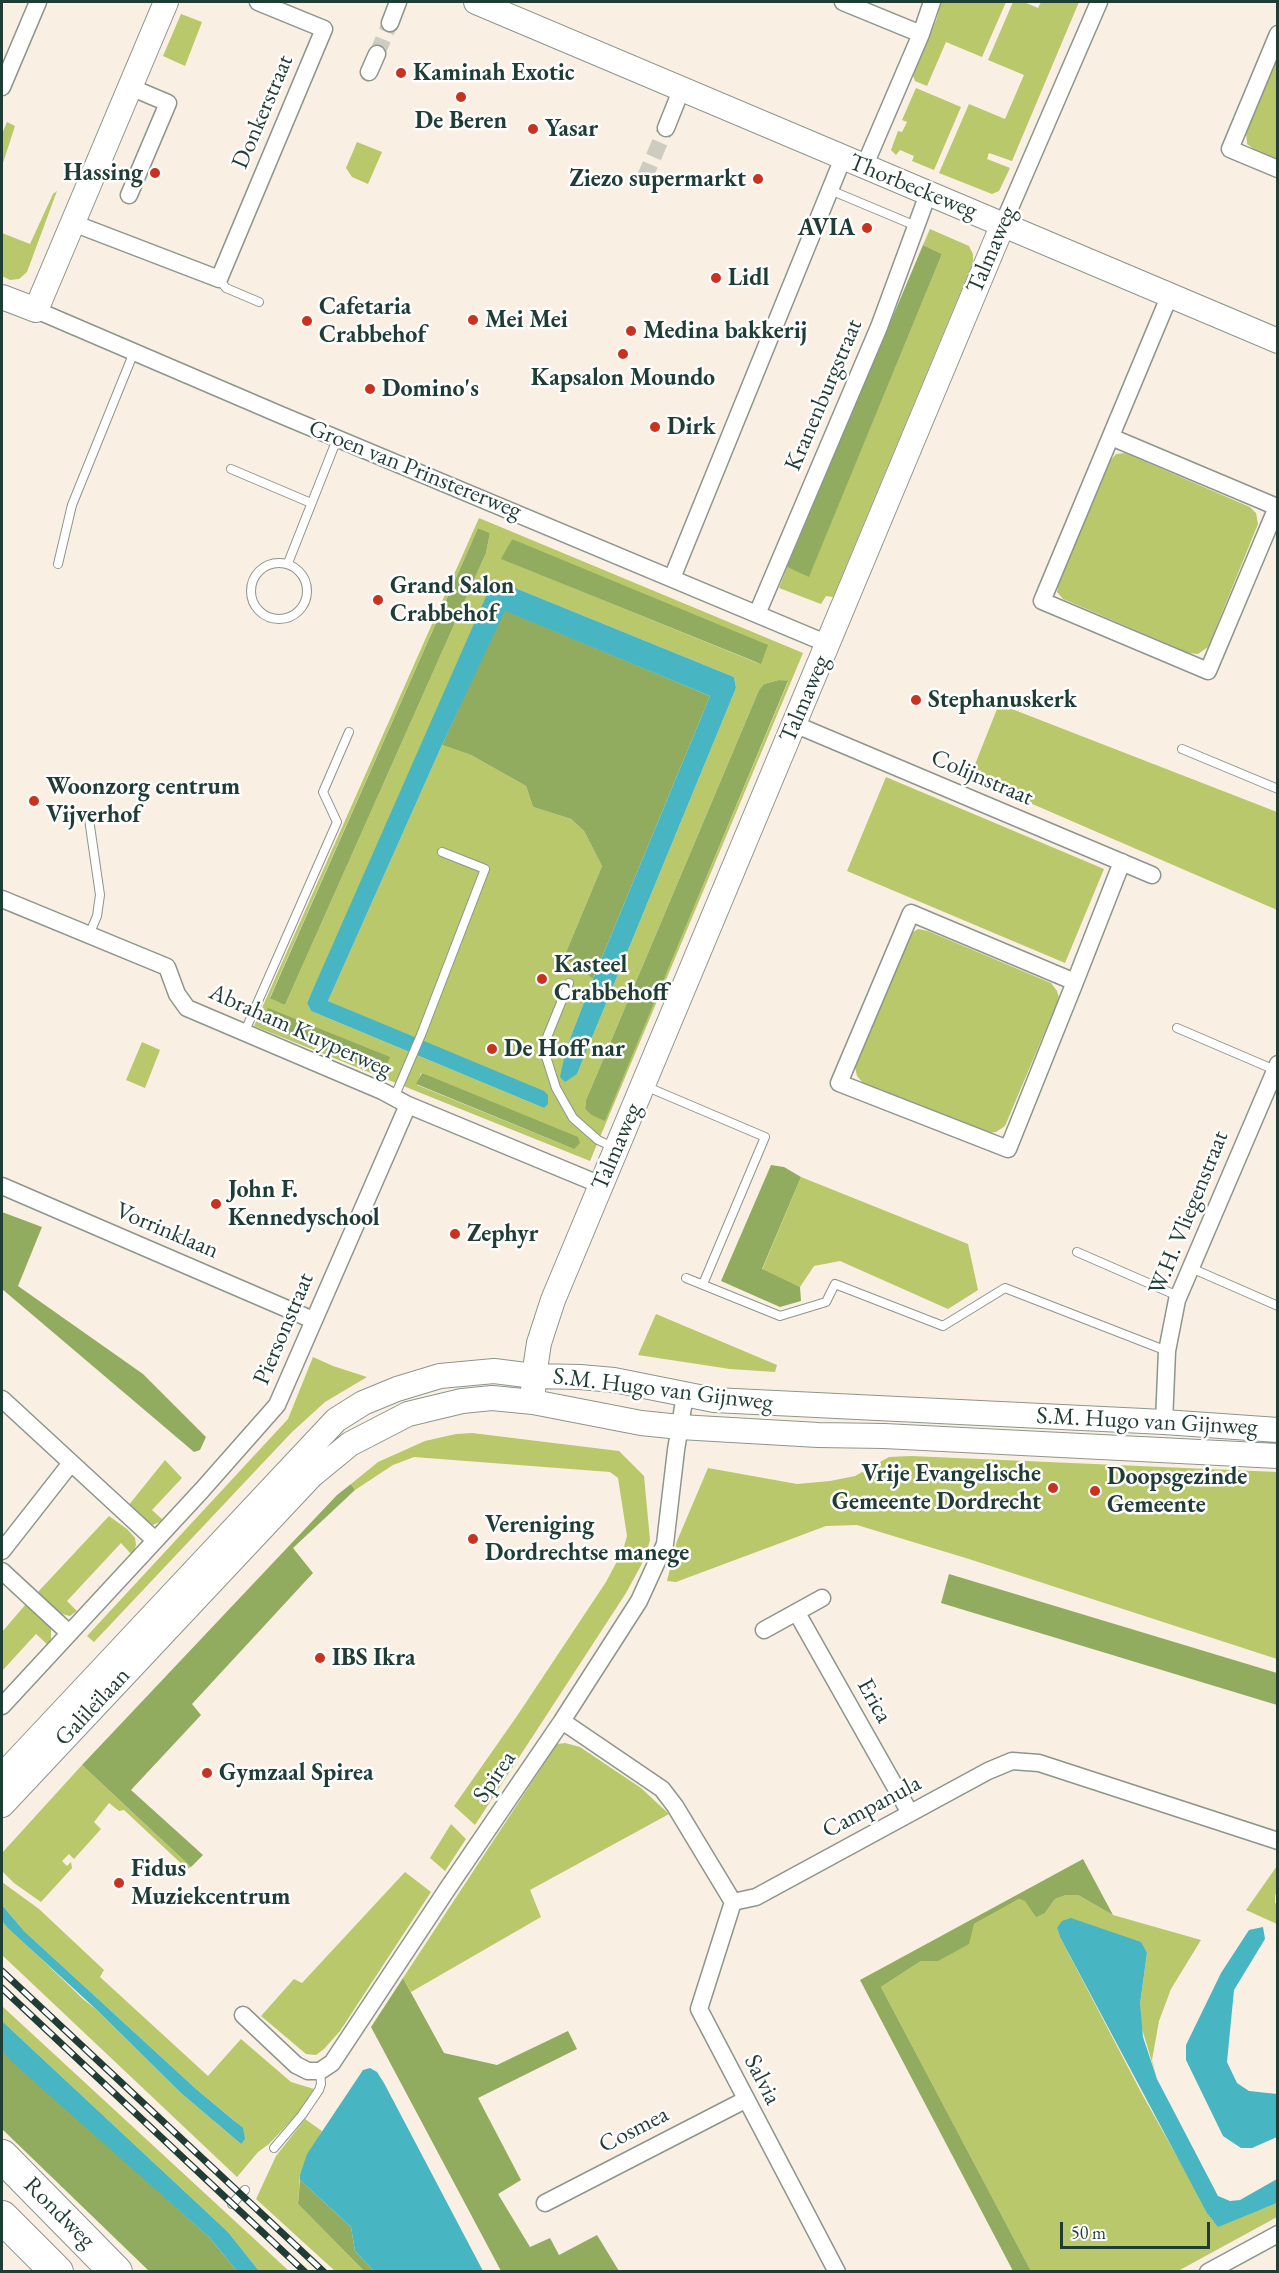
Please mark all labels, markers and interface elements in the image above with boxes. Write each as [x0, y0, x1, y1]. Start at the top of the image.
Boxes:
street label: Donkerstraat [226, 51, 300, 173]
place label: Kaminah Exotic [413, 59, 575, 87]
marker: Kaminah Exotic [394, 66, 408, 80]
marker: De Beren [454, 90, 468, 104]
place label: De Beren [415, 107, 507, 135]
place label: Yasar [545, 115, 598, 143]
marker: Yasar [526, 122, 540, 136]
street label: Thorbeckeweg [845, 148, 981, 226]
place label: Hassing [63, 159, 143, 187]
place label: Ziezo supermarkt [569, 165, 746, 193]
marker: Hassing [148, 166, 162, 180]
marker: Ziezo supermarkt [751, 172, 765, 186]
street label: Talmaweg [961, 202, 1023, 298]
place label: AVIA [798, 214, 855, 242]
marker: AVIA [860, 221, 874, 235]
place label: Lidl [728, 264, 769, 292]
marker: Lidl [709, 271, 723, 285]
place label: Cafetaria Crabbehof [319, 293, 426, 349]
place label: Mei Mei [485, 306, 568, 334]
marker: Mei Mei [466, 313, 480, 327]
marker: Cafetaria Crabbehof [300, 314, 314, 328]
street label: Kranenburgstraat [779, 315, 869, 475]
place label: Medina bakkerij [643, 317, 807, 345]
marker: Medina bakkerij [624, 324, 638, 338]
marker: Kapsalon Moundo [616, 347, 630, 361]
place label: Kapsalon Moundo [531, 364, 715, 392]
place label: Domino's [382, 375, 479, 403]
marker: Domino's [363, 382, 377, 396]
place label: Dirk [667, 413, 716, 441]
street label: Groen van Prinstererweg [304, 414, 526, 526]
marker: Dirk [648, 420, 662, 434]
place label: Grand Salon Crabbehof [390, 572, 514, 628]
marker: Grand Salon Crabbehof [371, 593, 385, 607]
street label: Talmaweg [774, 651, 836, 747]
place label: Stephanuskerk [928, 686, 1077, 714]
marker: Stephanuskerk [909, 693, 923, 707]
street label: Colijnstraat [927, 744, 1037, 812]
place label: Woonzorg centrum Vijverhof [46, 773, 240, 829]
marker: Woonzorg centrum Vijverhof [27, 794, 41, 808]
place label: Kasteel Crabbehoff [554, 951, 668, 1007]
marker: Kasteel Crabbehoff [535, 972, 549, 986]
street label: Abraham Kuyperweg [204, 978, 396, 1084]
place label: De Hoff'nar [504, 1035, 625, 1063]
marker: De Hoff'nar [485, 1042, 499, 1056]
street label: Talmaweg [586, 1099, 648, 1195]
street label: W.H. Vliegenstraat [1143, 1127, 1235, 1299]
place label: John F. Kennedyschool [228, 1176, 380, 1232]
street label: Vorrinklaan [111, 1196, 223, 1266]
marker: John F. Kennedyschool [209, 1197, 223, 1211]
place label: Zephyr [467, 1220, 538, 1248]
marker: Zephyr [448, 1227, 462, 1241]
street label: Piersonstraat [248, 1269, 320, 1389]
street label: S.M. Hugo van Gijnweg [551, 1362, 775, 1418]
street label: S.M. Hugo van Gijnweg [1036, 1402, 1258, 1442]
place label: Vrije Evangelische Gemeente Dordrecht [832, 1460, 1041, 1516]
place label: Doopsgezinde Gemeente [1107, 1463, 1247, 1519]
marker: Vrije Evangelische Gemeente Dordrecht [1046, 1481, 1060, 1495]
marker: Doopsgezinde Gemeente [1088, 1484, 1102, 1498]
place label: Vereniging Dordrechtse manege [485, 1511, 689, 1567]
marker: Vereniging Dordrechtse manege [466, 1532, 480, 1546]
place label: IBS Ikra [332, 1644, 416, 1672]
marker: IBS Ikra [313, 1651, 327, 1665]
street label: Galileïlaan [49, 1662, 137, 1752]
street label: Erica [850, 1674, 898, 1728]
street label: Spirea [467, 1746, 523, 1808]
place label: Gymzaal Spirea [219, 1759, 374, 1787]
marker: Gymzaal Spirea [200, 1766, 214, 1780]
street label: Campanula [818, 1769, 926, 1845]
place label: Fidus Muziekcentrum [131, 1855, 290, 1911]
marker: Fidus Muziekcentrum [112, 1876, 126, 1890]
street label: Salvia [737, 2050, 787, 2110]
street label: Cosmea [594, 2100, 674, 2160]
street label: Rondweg [17, 2171, 101, 2255]
scale bar [1063, 2210, 1213, 2248]
text: 50 m [1071, 2221, 1106, 2244]

